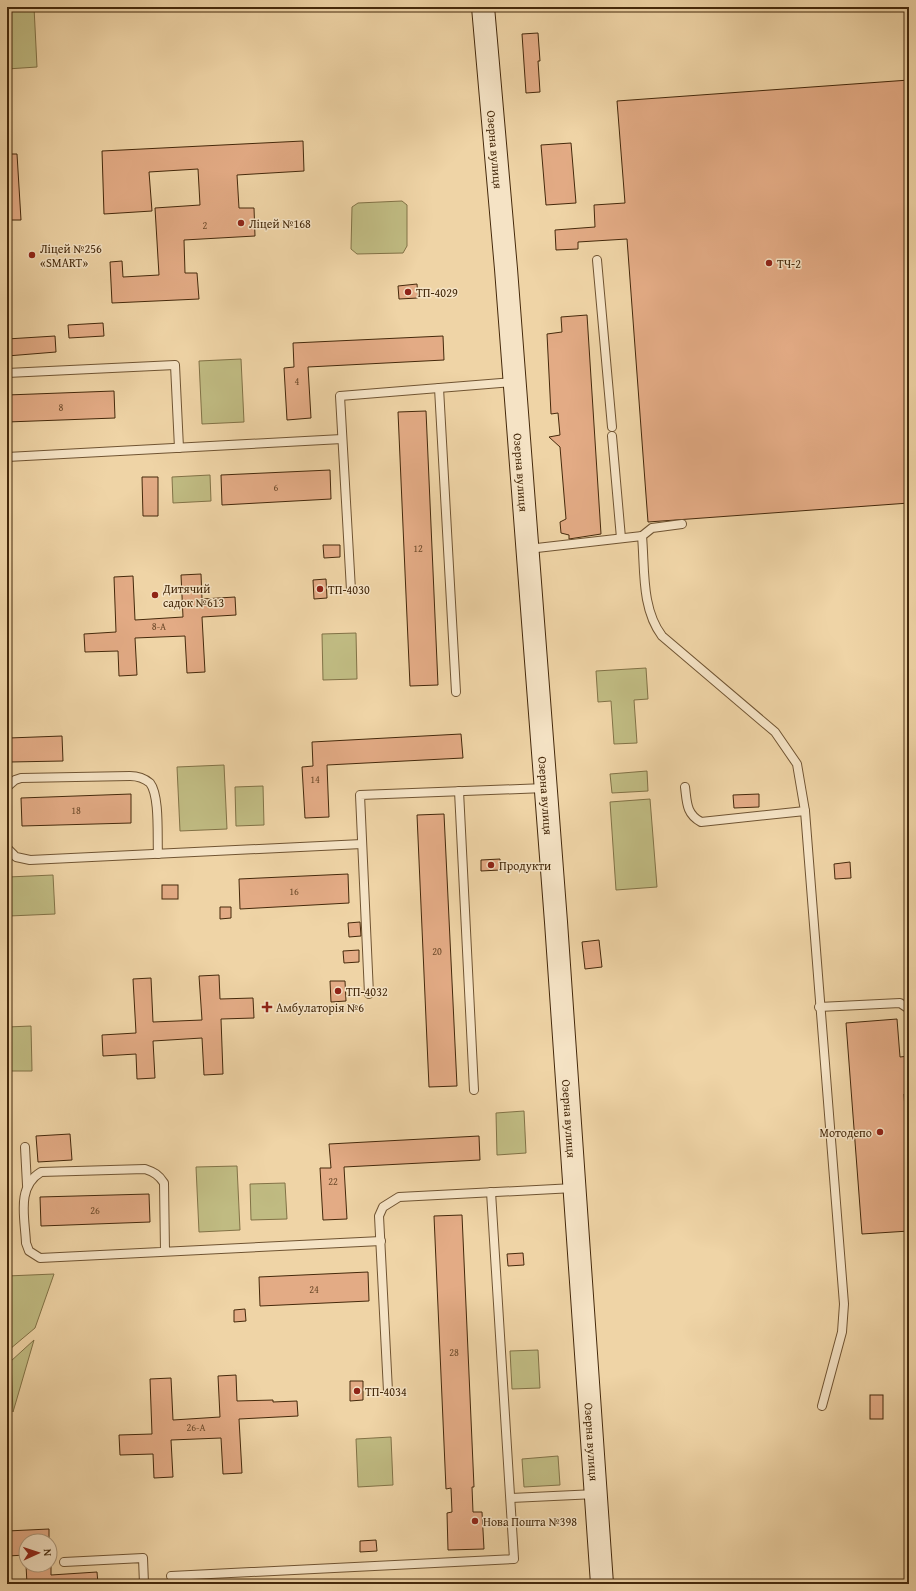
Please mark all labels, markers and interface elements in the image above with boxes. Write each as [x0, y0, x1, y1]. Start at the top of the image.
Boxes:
street label: Озерна вулиця [484, 110, 507, 189]
place label: Ліцей №168 [249, 215, 311, 232]
house number: 2 [203, 218, 208, 233]
marker: Ліцей №168 [236, 218, 246, 228]
place label: Ліцей №256 «SMART» [40, 240, 102, 271]
marker: Ліцей №256 «SMART» [27, 250, 37, 260]
place label: ТЧ-2 [777, 255, 801, 272]
marker: ТЧ-2 [764, 258, 774, 268]
place label: ТП-4029 [416, 284, 458, 301]
marker: ТП-4029 [403, 287, 413, 297]
house number: 4 [295, 374, 300, 389]
house number: 8 [59, 400, 64, 415]
street label: Озерна вулиця [510, 433, 533, 512]
house number: 6 [274, 480, 279, 495]
house number: 12 [413, 541, 423, 556]
place label: Дитячий садок №613 [162, 580, 224, 611]
place label: ТП-4030 [328, 581, 370, 598]
marker: ТП-4030 [315, 584, 325, 594]
marker: Дитячий садок №613 [150, 590, 160, 600]
house number: 8-А [152, 619, 166, 634]
street label: Озерна вулиця [535, 756, 558, 835]
house number: 14 [310, 772, 320, 787]
house number: 18 [71, 803, 81, 818]
place label: Продукти [499, 857, 551, 874]
marker: Продукти [486, 860, 496, 870]
house number: 16 [289, 884, 299, 899]
house number: 20 [432, 944, 442, 959]
place label: ТП-4032 [346, 983, 388, 1000]
marker: ТП-4032 [333, 986, 343, 996]
place label: Амбулаторія №6 [276, 999, 364, 1016]
marker: Амбулаторія №6 [261, 1001, 273, 1013]
street label: Озерна вулиця [558, 1079, 581, 1158]
place label: Мотодепо [819, 1124, 872, 1141]
marker: Мотодепо [875, 1127, 885, 1137]
house number: 22 [328, 1174, 338, 1189]
house number: 26 [90, 1203, 100, 1218]
house number: 24 [309, 1282, 319, 1297]
house number: 28 [449, 1345, 459, 1360]
place label: ТП-4034 [365, 1383, 407, 1400]
marker: ТП-4034 [352, 1386, 362, 1396]
street label: Озерна вулиця [581, 1402, 603, 1482]
house number: 26-А [186, 1420, 206, 1435]
place label: Нова Пошта №398 [483, 1513, 577, 1530]
marker: Нова Пошта №398 [470, 1516, 480, 1526]
north arrow [18, 1533, 58, 1573]
text: N [40, 1548, 56, 1557]

